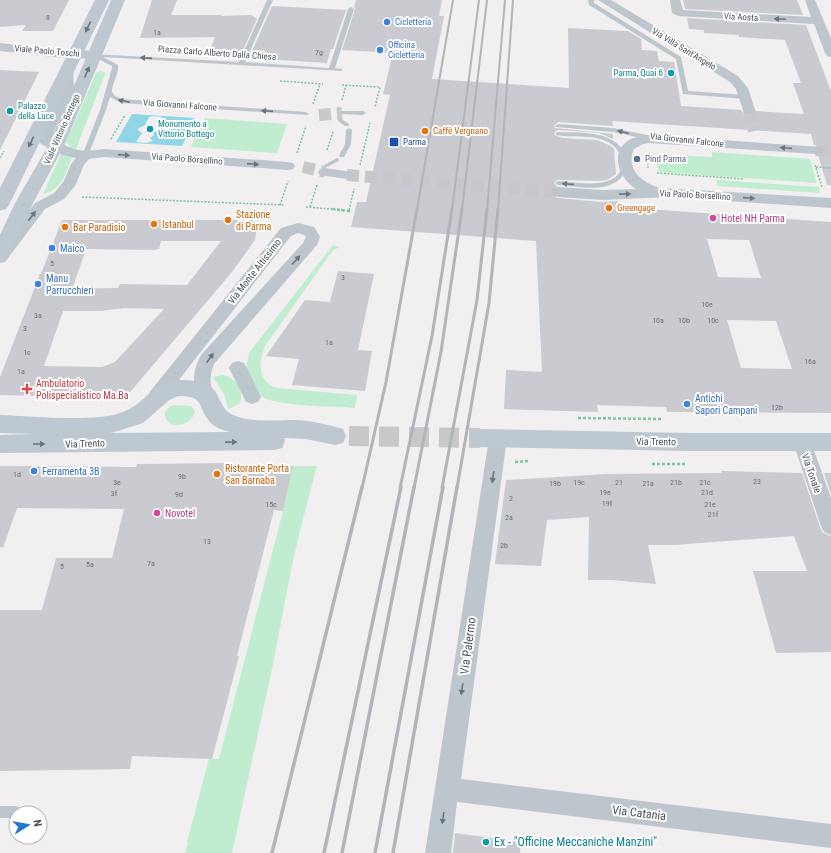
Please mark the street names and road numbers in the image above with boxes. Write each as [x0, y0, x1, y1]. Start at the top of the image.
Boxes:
street label: Via Aosta [724, 11, 758, 23]
street label: Via Villa Sant'Angelo [650, 26, 718, 72]
street label: Viale Paolo Toschi [14, 43, 80, 59]
street label: Piazza Carlo Alberto Dalla Chiesa [157, 44, 277, 62]
street label: Viale Vittorio Bottego [42, 92, 82, 166]
street label: Via Giovanni Falcone [143, 97, 217, 113]
street label: Via Giovanni Falcone [650, 131, 724, 149]
street label: Via Paolo Borsellino [151, 152, 223, 167]
street label: Via Paolo Borsellino [659, 188, 731, 202]
street label: Via Monte Altissimo [226, 237, 283, 306]
street label: Via Trento [636, 436, 676, 447]
street label: Via Trento [65, 437, 105, 450]
street label: Via Tonale [800, 452, 824, 495]
street label: Via Palermo [457, 617, 479, 675]
street label: Via Catania [611, 803, 667, 823]

